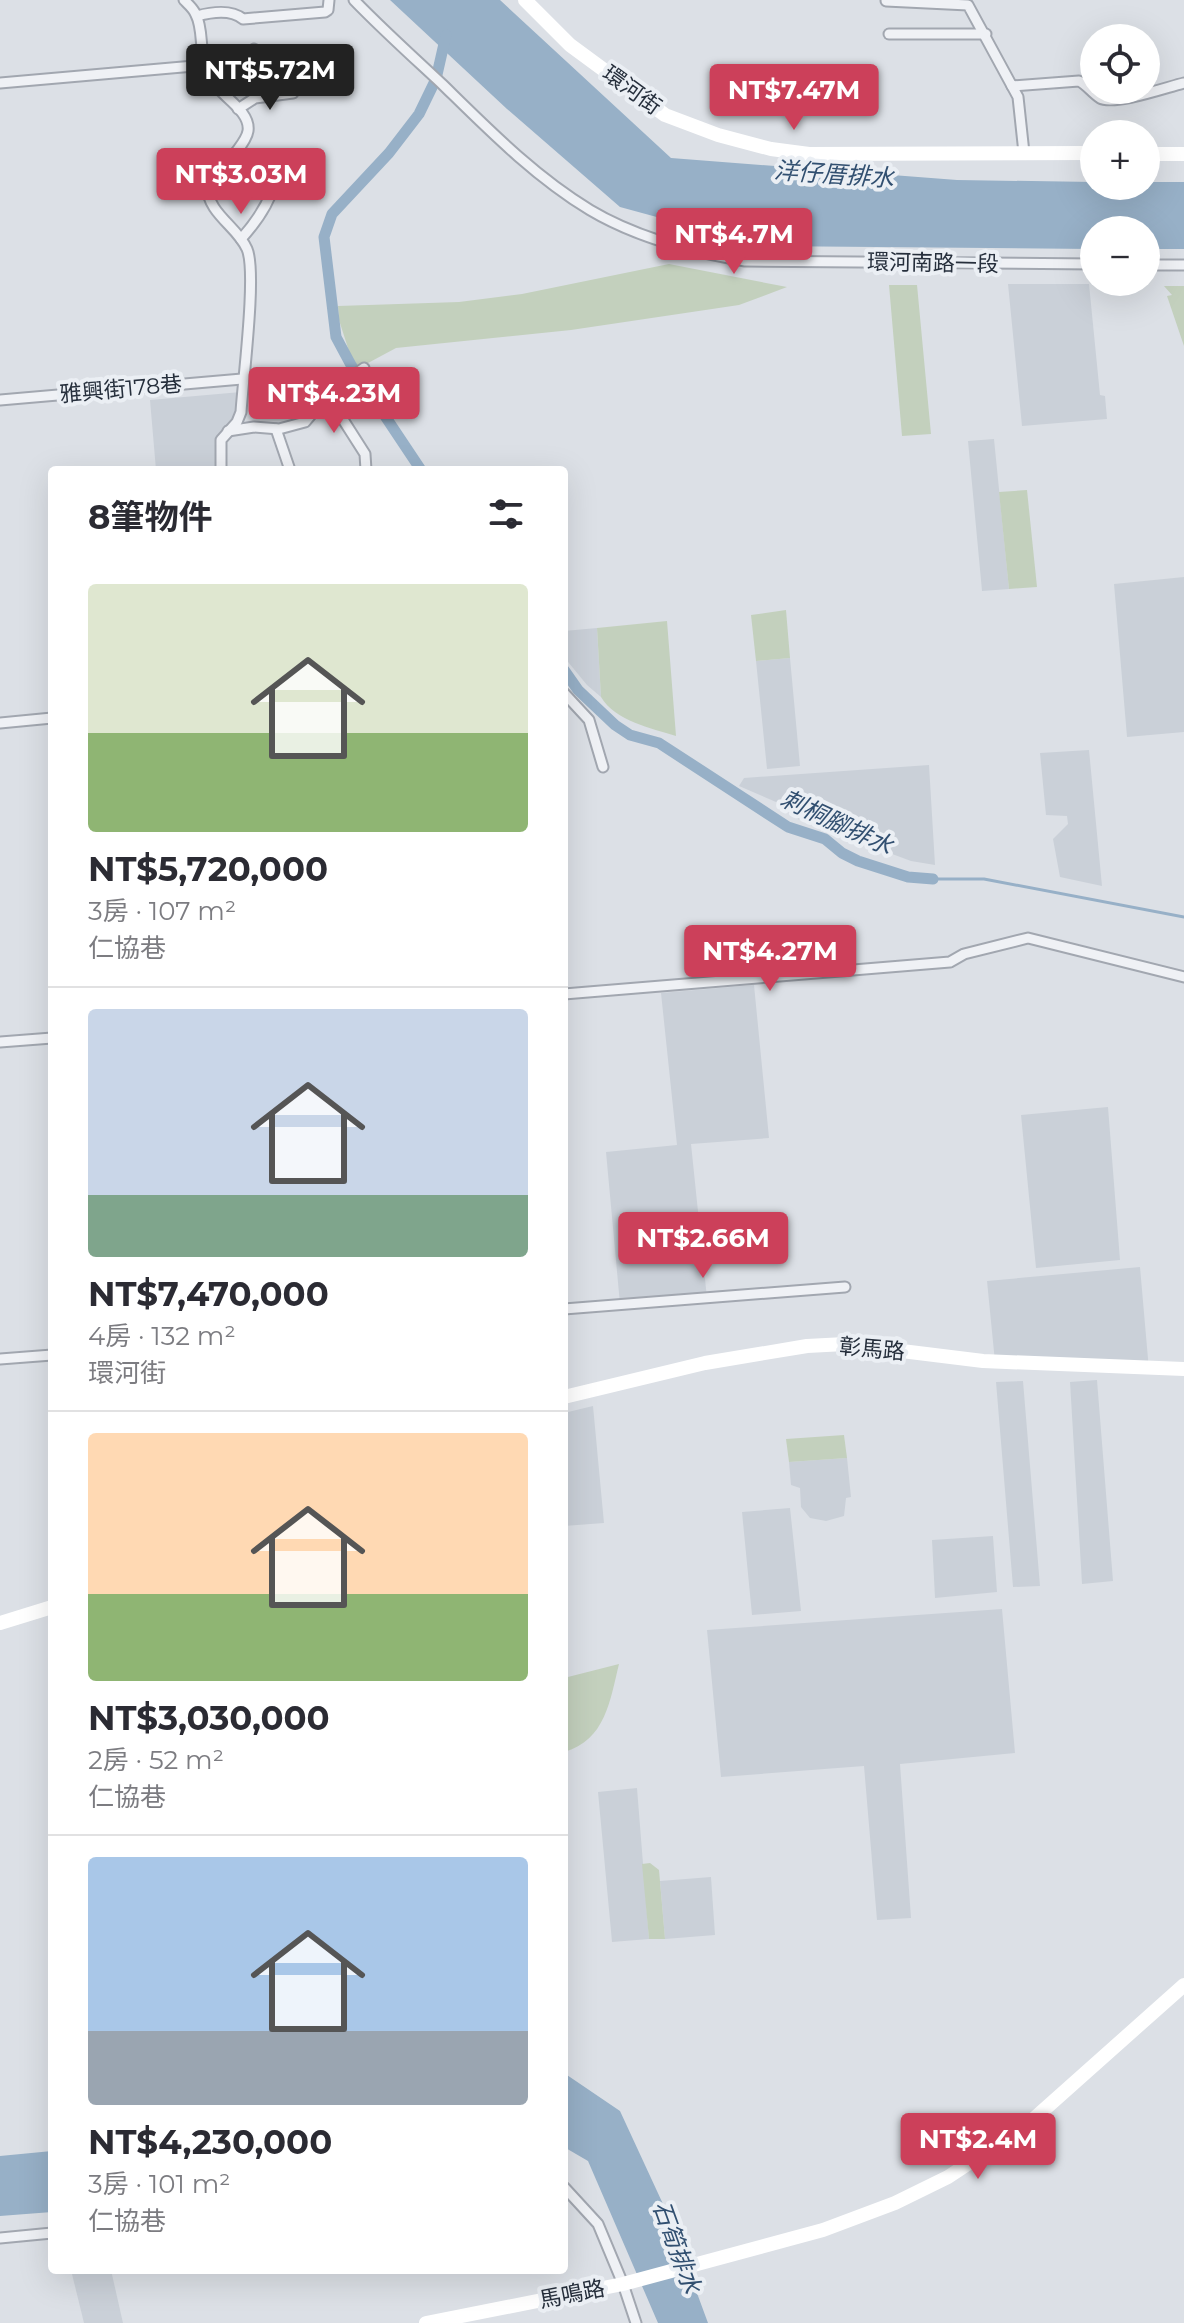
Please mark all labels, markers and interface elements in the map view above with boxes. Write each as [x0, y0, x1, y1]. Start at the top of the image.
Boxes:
map controls [1080, 24, 1160, 296]
button: locate [1080, 24, 1160, 104]
pin: NT$5.72M [187, 44, 353, 112]
text: NT$5.72M [204, 54, 336, 86]
street label: 環河街 [597, 60, 667, 120]
pin: NT$7.47M [711, 64, 877, 132]
text: NT$7.47M [728, 74, 860, 106]
button: + [1080, 120, 1160, 200]
pin: NT$3.03M [158, 148, 324, 216]
water label: 洋仔厝排水 [773, 155, 896, 193]
text: NT$3.03M [175, 158, 307, 190]
pin: NT$4.7M [660, 208, 808, 276]
button: − [1080, 216, 1160, 296]
text: NT$4.7M [674, 218, 794, 250]
street label: 環河南路一段 [867, 248, 999, 278]
pin: NT$4.23M [251, 367, 417, 435]
street label: 雅興街178巷 [59, 370, 183, 408]
text: NT$4.23M [267, 377, 401, 409]
icon: filters [484, 492, 528, 536]
text: 8筆物件 [88, 496, 212, 538]
icon: home [236, 636, 380, 780]
water label: 刺桐腳排水 [776, 784, 898, 861]
text: NT$5,720,000 [88, 848, 328, 890]
text: 3房 · 107 m² [88, 895, 236, 927]
pin: NT$4.27M [687, 925, 853, 993]
text: 仁協巷 [88, 932, 166, 964]
text: NT$4.27M [702, 935, 838, 967]
icon: home [236, 1061, 380, 1205]
pin: NT$2.66M [620, 1212, 786, 1280]
text: NT$2.66M [636, 1222, 770, 1254]
text: NT$7,470,000 [88, 1273, 329, 1315]
text: 4房 · 132 m² [88, 1320, 236, 1352]
street label: 彰馬路 [838, 1333, 906, 1365]
text: 環河街 [88, 1357, 166, 1389]
icon: home [236, 1485, 380, 1629]
text: NT$3,030,000 [88, 1697, 330, 1739]
text: 2房 · 52 m² [88, 1744, 224, 1776]
text: 仁協巷 [88, 1781, 166, 1813]
icon: home [236, 1909, 380, 2053]
pin: NT$2.4M [904, 2113, 1052, 2181]
text: NT$4,230,000 [88, 2121, 332, 2163]
text: NT$2.4M [919, 2123, 1037, 2155]
text: 3房 · 101 m² [88, 2168, 230, 2200]
water label: 石筍排水 [647, 2197, 707, 2298]
text: 仁協巷 [88, 2205, 166, 2237]
street label: 馬鳴路 [537, 2274, 607, 2314]

